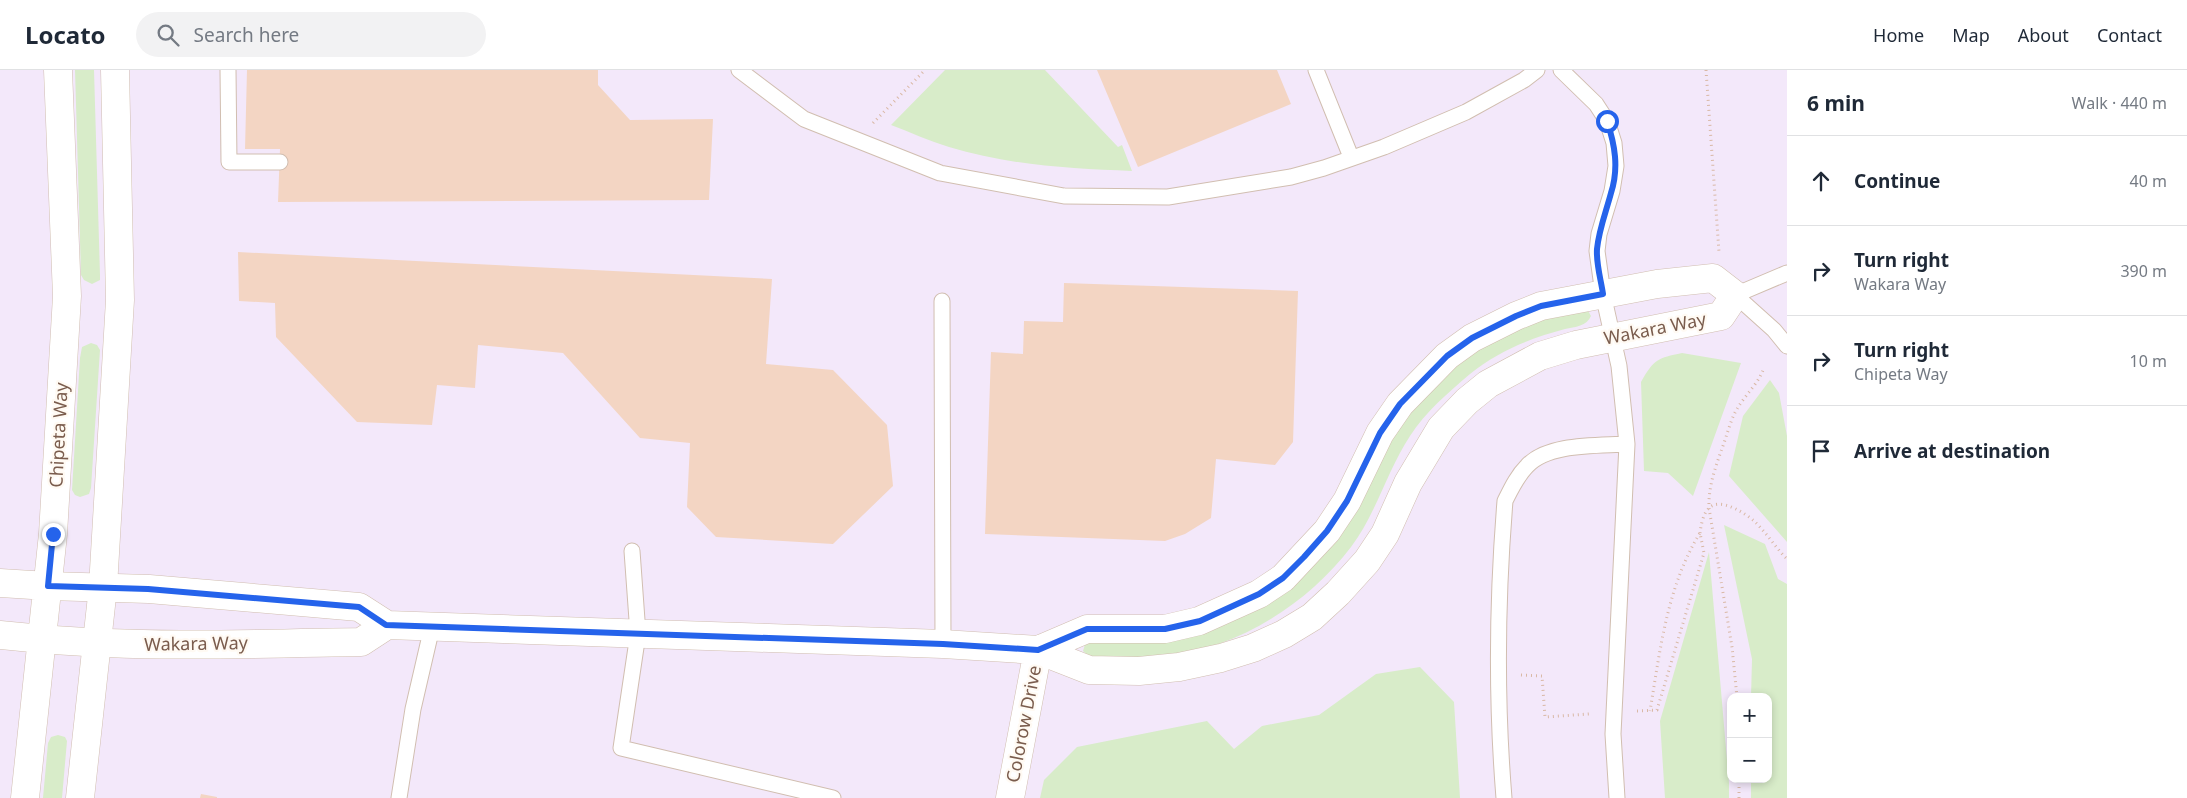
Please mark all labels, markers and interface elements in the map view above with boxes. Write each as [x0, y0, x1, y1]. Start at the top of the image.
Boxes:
search box [136, 12, 486, 57]
text: Locato [25, 18, 106, 51]
icon: search [154, 21, 182, 49]
text: Search here [194, 22, 299, 48]
text: Home [1873, 23, 1924, 47]
text: Map [1952, 23, 1990, 47]
text: About [2018, 23, 2069, 47]
text: Contact [2097, 23, 2162, 47]
text: 6 min [1807, 89, 1865, 117]
text: Walk · 440 m [2072, 92, 2167, 114]
route start [1596, 110, 1619, 133]
icon: ahead [1807, 167, 1835, 195]
text: Continue [1854, 168, 1940, 194]
text: 40 m [2130, 170, 2167, 192]
text: Turn right [1854, 247, 1949, 273]
icon: right [1807, 257, 1835, 285]
text: 390 m [2120, 260, 2167, 282]
text: Wakara Way [1854, 273, 1946, 295]
street label: Wakara Way [1602, 306, 1709, 350]
text: Turn right [1854, 337, 1949, 363]
icon: right [1807, 347, 1835, 375]
text: 10 m [2130, 350, 2167, 372]
text: Chipeta Way [1854, 363, 1948, 385]
street label: Chipeta Way [43, 381, 73, 488]
icon: arrive [1807, 437, 1835, 465]
text: Arrive at destination [1854, 438, 2050, 464]
route end [42, 523, 65, 546]
street label: Wakara Way [144, 630, 249, 656]
street label: Colorow Drive [1000, 663, 1046, 784]
map controls [1727, 693, 1772, 783]
button: + [1727, 693, 1772, 738]
button: − [1727, 738, 1772, 783]

